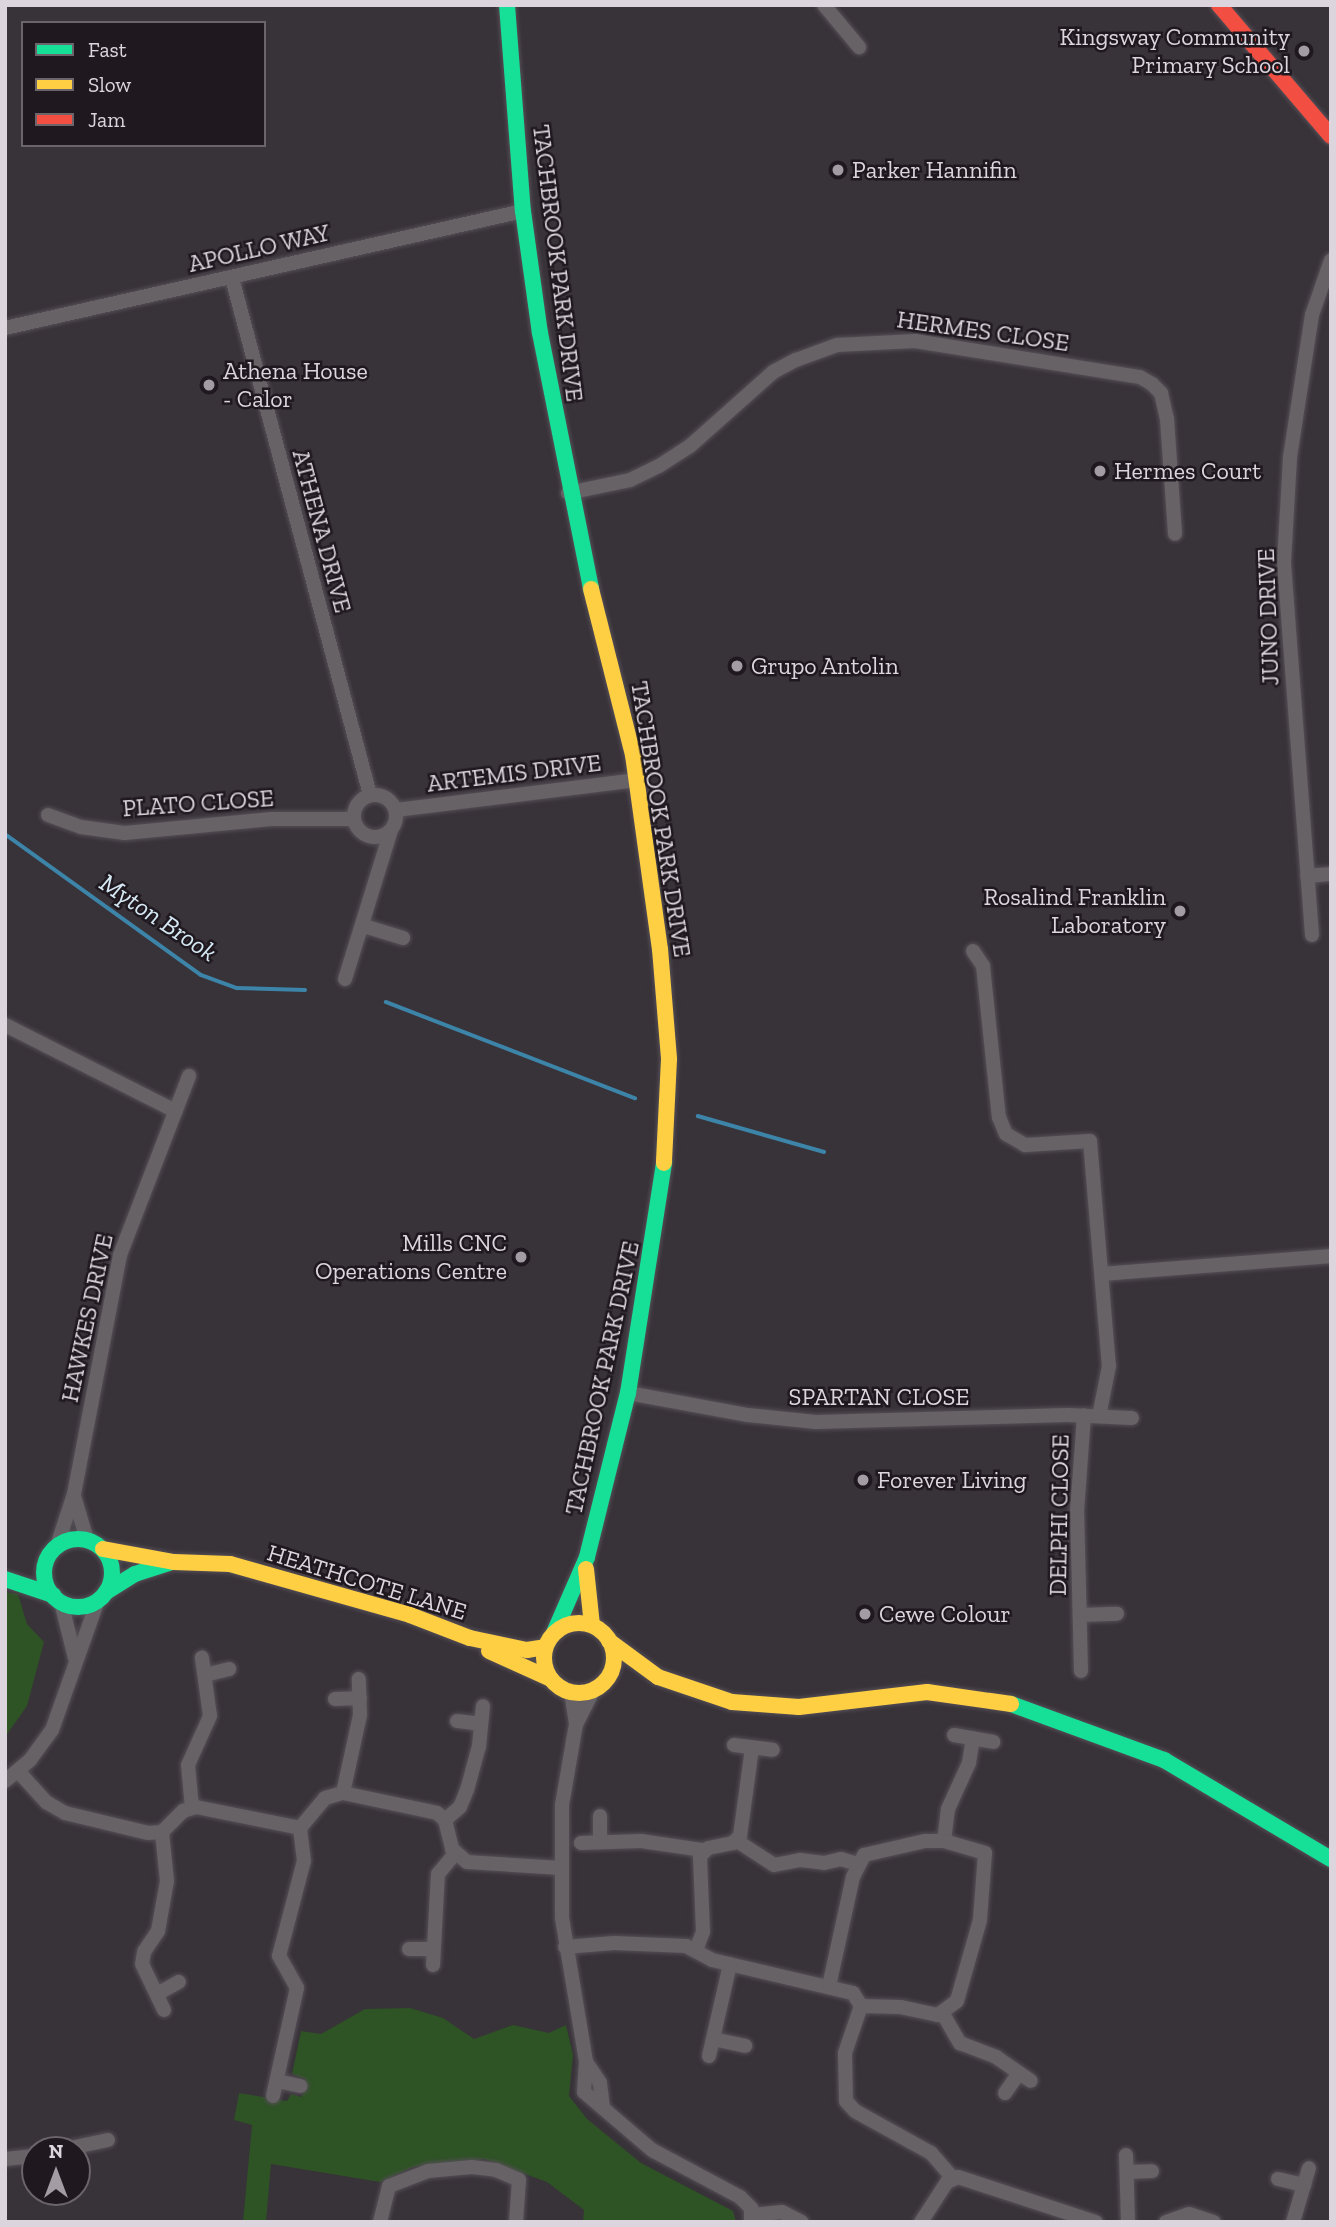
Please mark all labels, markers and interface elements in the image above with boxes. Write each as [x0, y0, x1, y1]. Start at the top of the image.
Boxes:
legend [21, 21, 266, 147]
place label: Kingsway Community Primary School [1059, 23, 1290, 79]
text: Fast [88, 37, 127, 62]
marker: Kingsway Community Primary School [1296, 43, 1312, 59]
text: Slow [88, 72, 131, 97]
text: Jam [88, 107, 125, 132]
street label: TACHBROOK PARK DRIVE [527, 123, 589, 403]
place label: Parker Hannifin [852, 156, 1017, 184]
marker: Parker Hannifin [830, 162, 846, 178]
street label: APOLLO WAY [185, 218, 333, 278]
street label: HERMES CLOSE [895, 305, 1071, 357]
place label: Athena House - Calor [223, 357, 368, 413]
marker: Athena House - Calor [201, 377, 217, 393]
street label: ATHENA DRIVE [286, 446, 358, 616]
place label: Hermes Court [1114, 457, 1261, 485]
marker: Hermes Court [1092, 463, 1108, 479]
street label: JUNO DRIVE [1251, 548, 1285, 686]
place label: Grupo Antolin [751, 652, 899, 680]
marker: Grupo Antolin [729, 658, 745, 674]
street label: TACHBROOK PARK DRIVE [625, 679, 697, 959]
street label: ARTEMIS DRIVE [425, 748, 603, 798]
street label: PLATO CLOSE [121, 783, 275, 823]
water label: Myton Brook [93, 867, 223, 969]
place label: Rosalind Franklin Laboratory [983, 883, 1166, 939]
marker: Rosalind Franklin Laboratory [1172, 903, 1188, 919]
place label: Mills CNC Operations Centre [315, 1229, 507, 1285]
street label: HAWKES DRIVE [55, 1231, 119, 1405]
street label: TACHBROOK PARK DRIVE [559, 1238, 645, 1518]
marker: Mills CNC Operations Centre [513, 1249, 529, 1265]
street label: SPARTAN CLOSE [789, 1383, 969, 1411]
street label: DELPHI CLOSE [1043, 1434, 1075, 1596]
place label: Forever Living [877, 1466, 1027, 1494]
marker: Forever Living [855, 1472, 871, 1488]
street label: HEATHCOTE LANE [264, 1538, 470, 1626]
place label: Cewe Colour [879, 1600, 1010, 1628]
marker: Cewe Colour [857, 1606, 873, 1622]
north arrow [21, 2136, 91, 2206]
text: N [49, 2140, 63, 2163]

